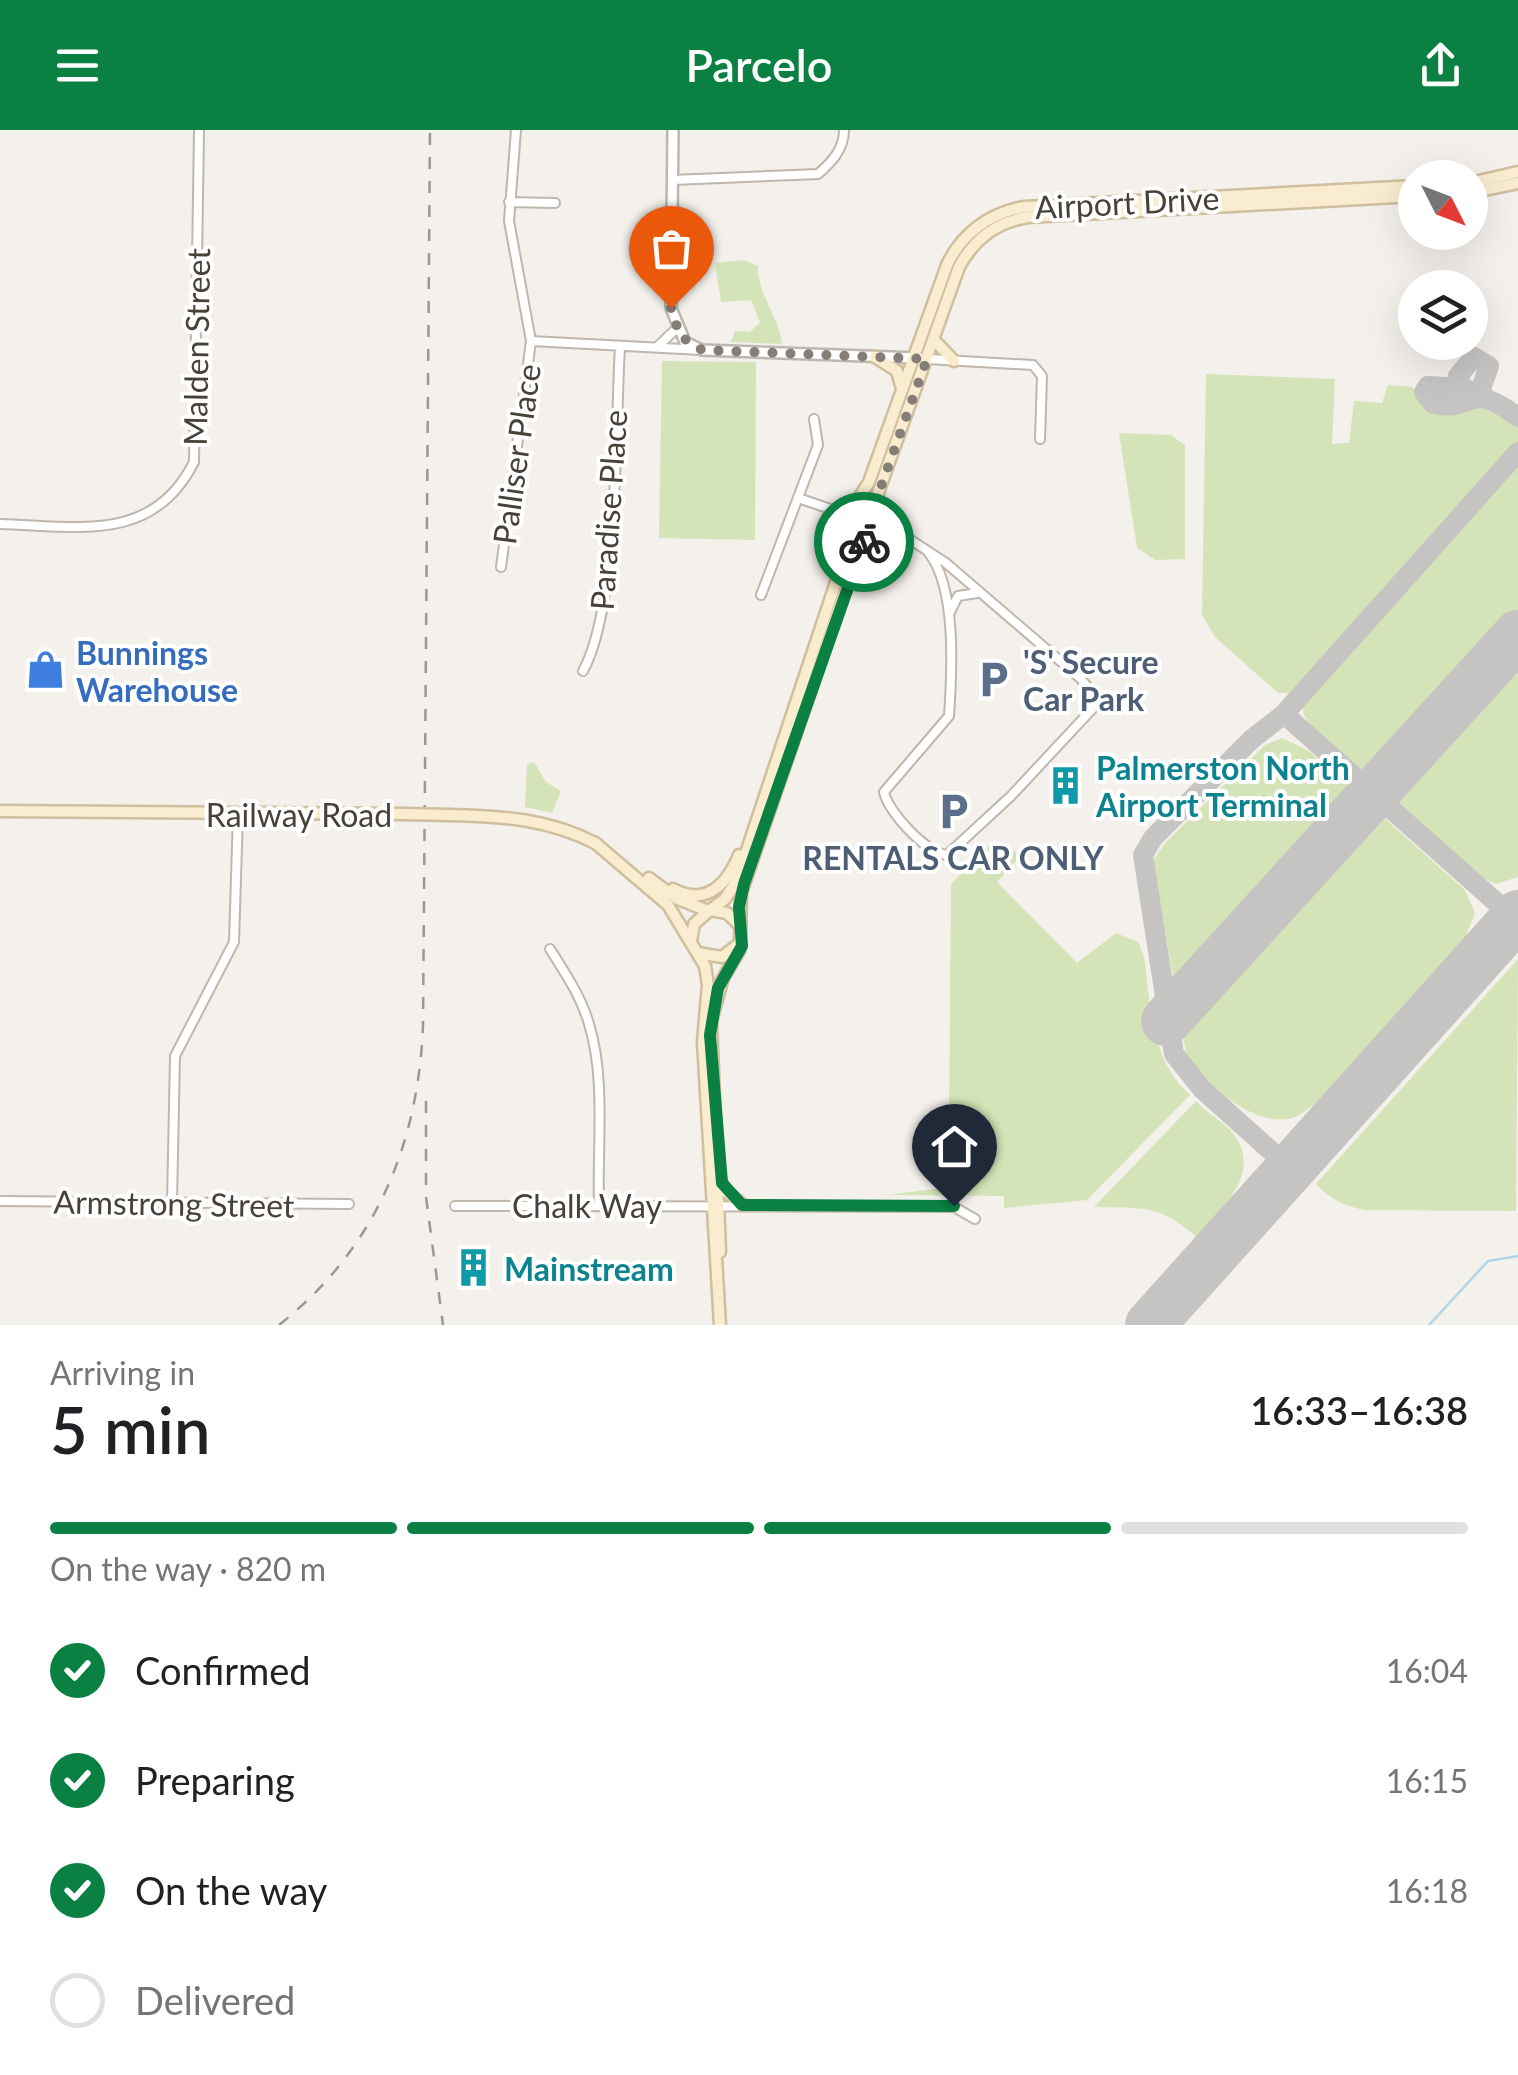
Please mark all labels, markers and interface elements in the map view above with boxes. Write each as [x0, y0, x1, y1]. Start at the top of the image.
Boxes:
icon: menu [50, 38, 105, 93]
text: Parcelo [686, 38, 832, 92]
icon: share [1413, 38, 1468, 93]
north arrow [1398, 160, 1488, 250]
map controls [1398, 160, 1488, 360]
street label: Airport Drive [1034, 178, 1220, 226]
pin [629, 206, 714, 309]
icon: bag [644, 221, 699, 276]
street label: Malden Street [175, 247, 217, 446]
button: layers [1398, 270, 1488, 360]
street label: Palliser Place [484, 361, 548, 547]
street label: Paradise Place [582, 408, 634, 612]
courier [814, 492, 914, 592]
icon: bike [837, 515, 892, 570]
place label: Bunnings Warehouse [76, 633, 238, 709]
place label: 'S' Secure Car Park [1023, 642, 1159, 718]
shop icon: Bunnings Warehouse [25, 649, 67, 691]
parking icon: 'S' Secure Car Park [972, 658, 1014, 700]
place label: Palmerston North Airport Terminal [1095, 748, 1350, 824]
building icon: Palmerston North Airport Terminal [1045, 764, 1087, 806]
parking icon: RENTALS CAR ONLY [932, 791, 974, 833]
street label: Railway Road [206, 795, 392, 834]
place label: RENTALS CAR ONLY [802, 838, 1104, 877]
pin [912, 1104, 997, 1207]
icon: home [927, 1119, 982, 1174]
street label: Armstrong Street [53, 1181, 295, 1225]
street label: Chalk Way [512, 1186, 663, 1225]
building icon: Mainstream [453, 1247, 495, 1289]
place label: Mainstream [504, 1249, 674, 1288]
text: Arriving in [50, 1353, 195, 1392]
text: 16:33–16:38 [1250, 1387, 1468, 1433]
text: 5 min [50, 1390, 210, 1468]
text: On the way · 820 m [50, 1549, 326, 1588]
icon: check [50, 1643, 105, 1698]
text: Confirmed [135, 1647, 311, 1693]
text: 16:04 [1386, 1651, 1468, 1690]
icon: check [50, 1753, 105, 1808]
text: Preparing [135, 1757, 295, 1803]
text: 16:15 [1386, 1761, 1468, 1800]
icon: check [50, 1863, 105, 1918]
text: On the way [135, 1867, 327, 1913]
text: 16:18 [1386, 1871, 1468, 1910]
text: Delivered [135, 1977, 295, 2023]

